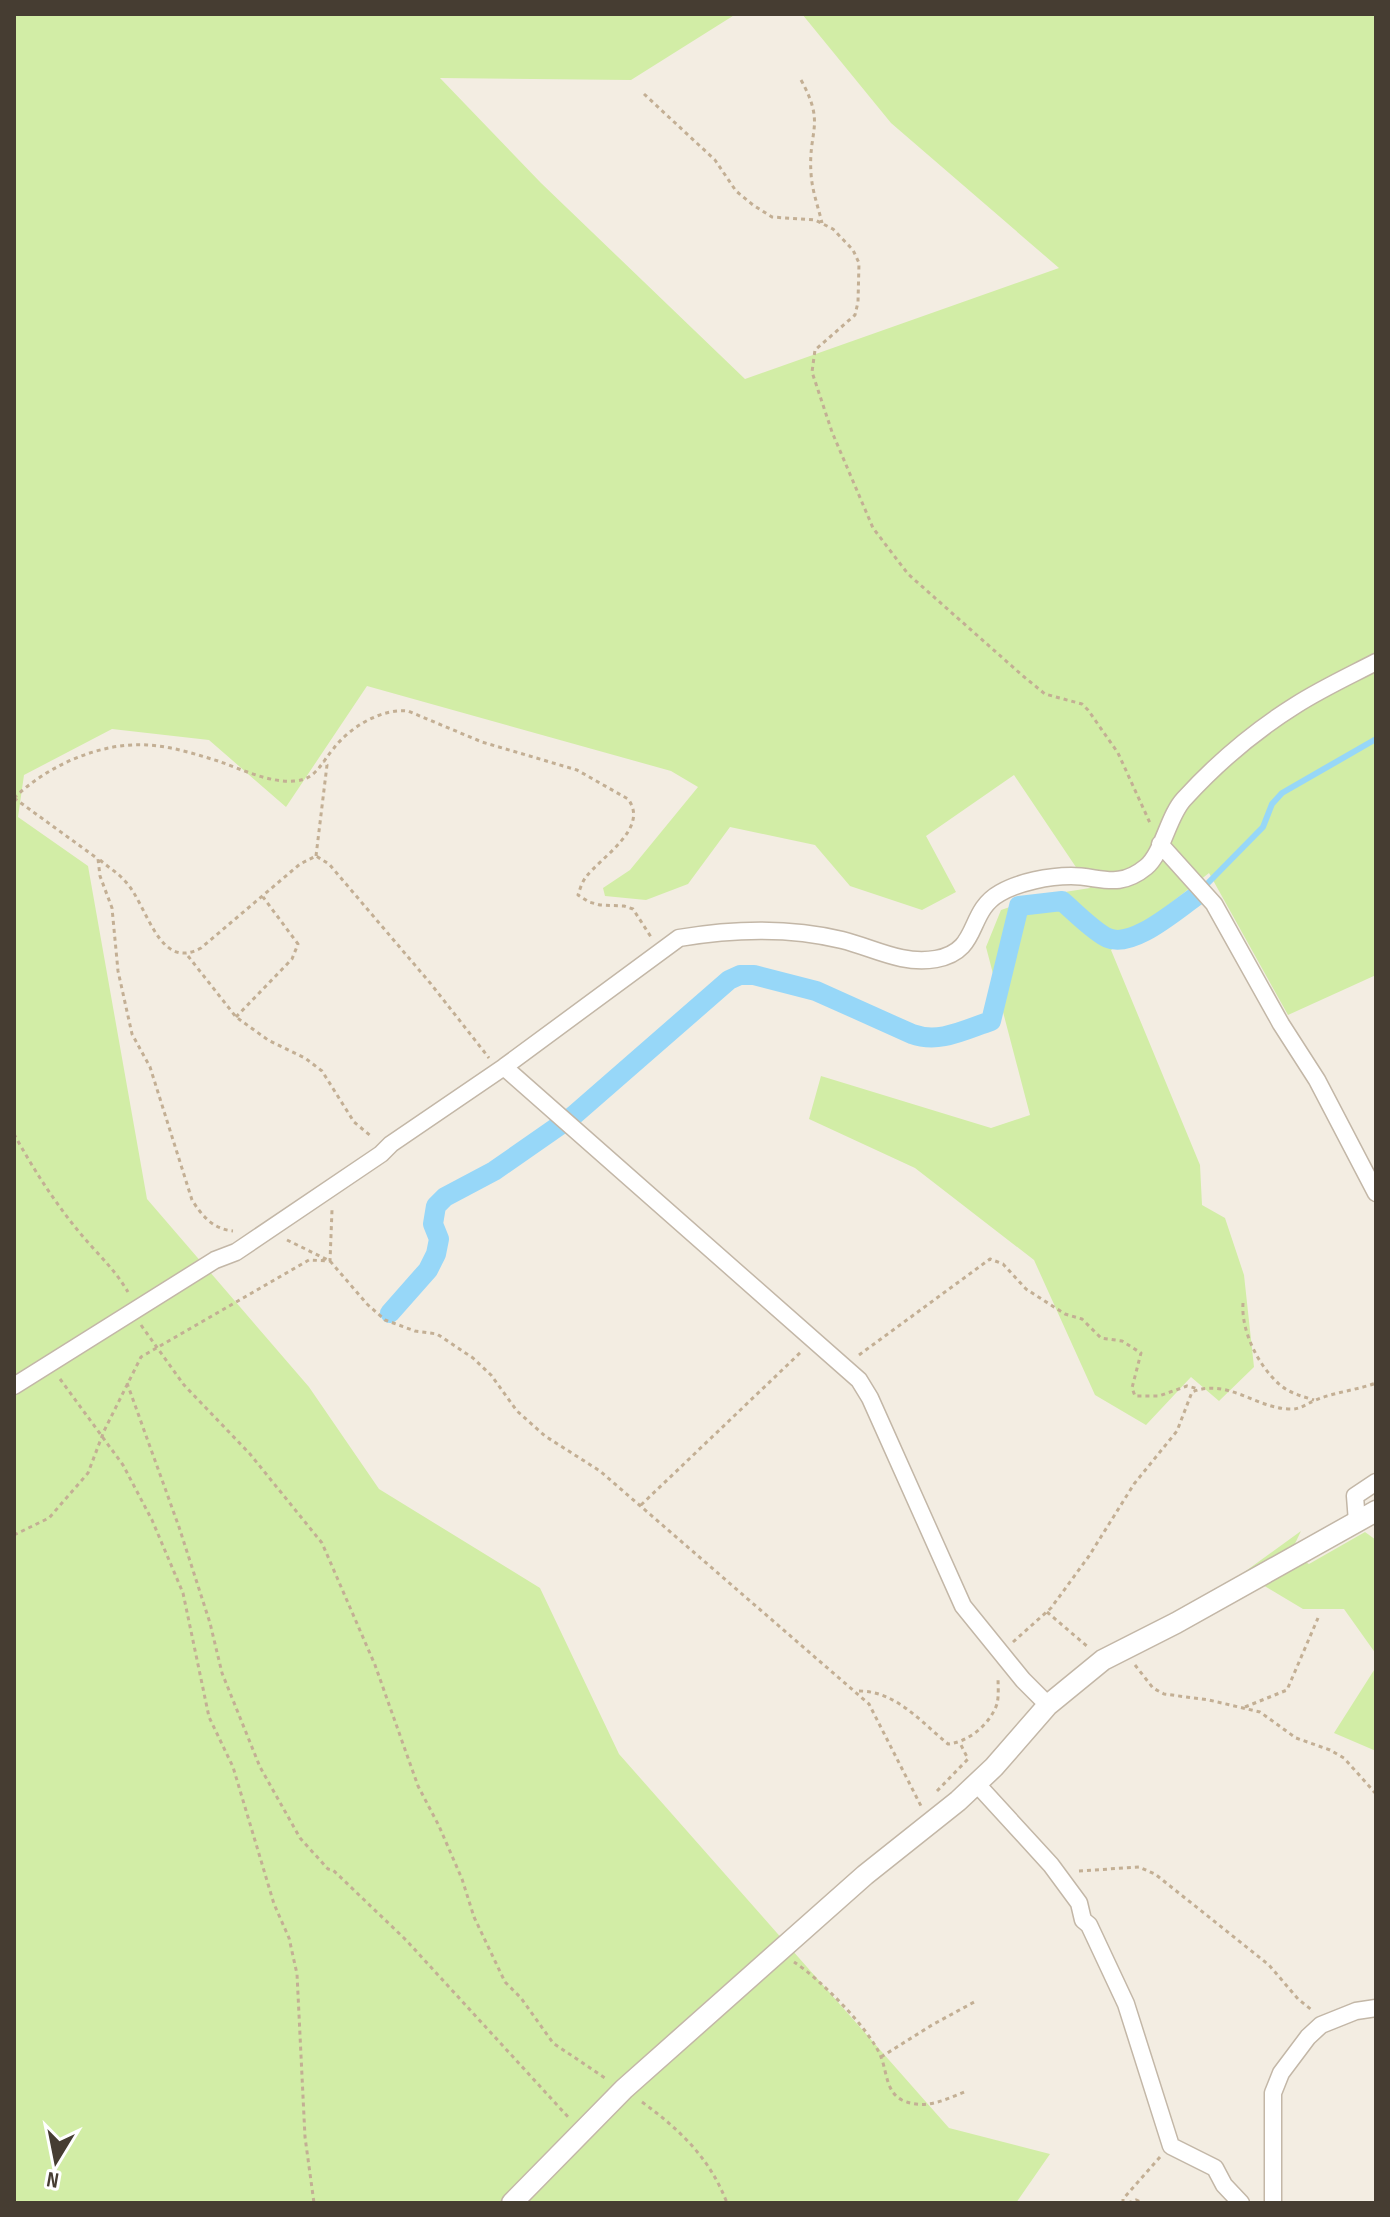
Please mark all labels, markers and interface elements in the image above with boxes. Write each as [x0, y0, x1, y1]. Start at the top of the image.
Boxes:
north arrow [16, 2121, 96, 2201]
text: N [45, 2165, 61, 2194]

